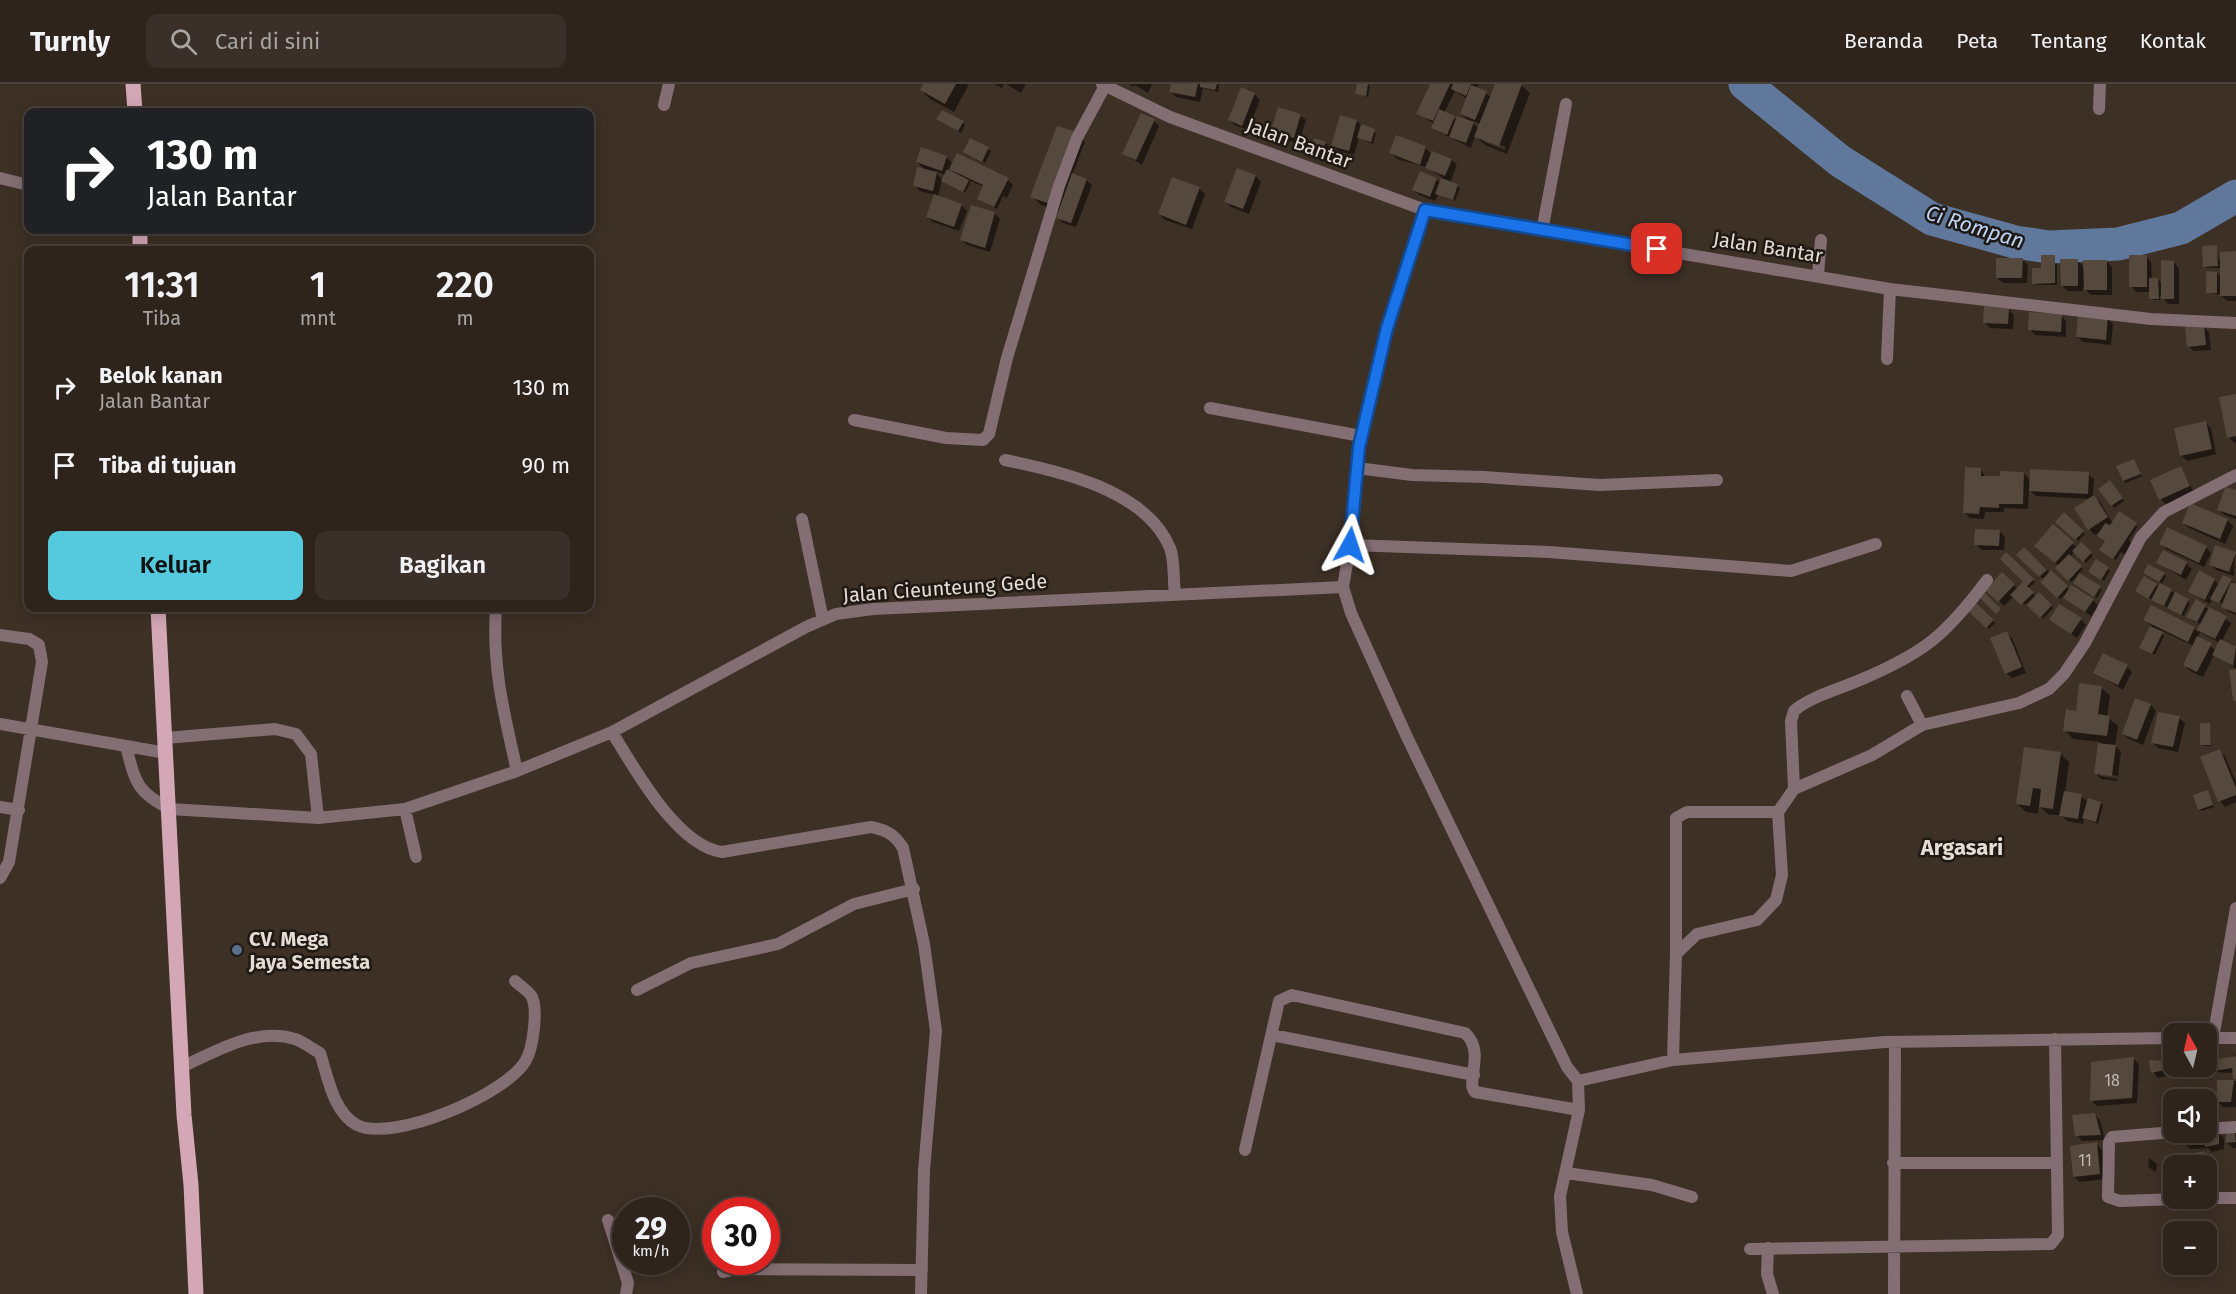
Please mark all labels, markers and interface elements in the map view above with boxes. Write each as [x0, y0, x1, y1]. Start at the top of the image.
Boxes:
search box [146, 14, 566, 68]
text: Turnly [30, 25, 110, 58]
icon: search [167, 25, 200, 58]
text: Cari di sini [215, 28, 320, 55]
text: Beranda [1844, 28, 1923, 54]
text: Peta [1956, 28, 1998, 54]
text: Tentang [2031, 28, 2107, 54]
text: Kontak [2140, 28, 2206, 54]
street label: Jalan Bantar [1243, 113, 1355, 173]
text: 130 m [147, 130, 258, 180]
icon: right [48, 132, 126, 210]
text: Jalan Bantar [147, 181, 297, 213]
water label: Ci Rompan [1923, 200, 2027, 254]
pin [1631, 223, 1682, 274]
street label: Jalan Bantar [1711, 226, 1825, 268]
icon: arrive [1640, 232, 1673, 265]
text: 11:31 [124, 263, 200, 307]
text: 1 [310, 263, 326, 307]
text: 220 [436, 263, 494, 307]
text: Tiba [143, 306, 181, 330]
text: mnt [300, 306, 336, 330]
text: m [456, 306, 474, 330]
text: Belok kanan [99, 362, 223, 389]
icon: right [48, 371, 81, 404]
text: 130 m [513, 374, 570, 401]
text: Jalan Bantar [99, 389, 210, 413]
icon: arrive [48, 449, 81, 482]
text: Tiba di tujuan [99, 452, 236, 479]
text: 90 m [521, 452, 570, 479]
position arrow [1318, 513, 1382, 577]
button: Keluar [48, 531, 303, 600]
button: Bagikan [315, 531, 570, 600]
street label: Jalan Cieunteung Gede [842, 569, 1048, 607]
district label: Argasari [1920, 834, 2003, 861]
place label: CV. Mega Jaya Semesta [248, 927, 370, 974]
marker: CV. Mega Jaya Semesta [230, 943, 244, 957]
north arrow [2163, 1023, 2217, 1077]
map controls [2163, 1023, 2217, 1275]
house number: 18 [2104, 1071, 2120, 1090]
button: sound [2163, 1089, 2217, 1143]
house number: 11 [2078, 1151, 2092, 1170]
button: + [2163, 1155, 2217, 1209]
speed limit sign: 30 [702, 1197, 780, 1275]
text: 29 [635, 1211, 667, 1247]
button: − [2163, 1221, 2217, 1275]
text: km/h [632, 1242, 670, 1260]

